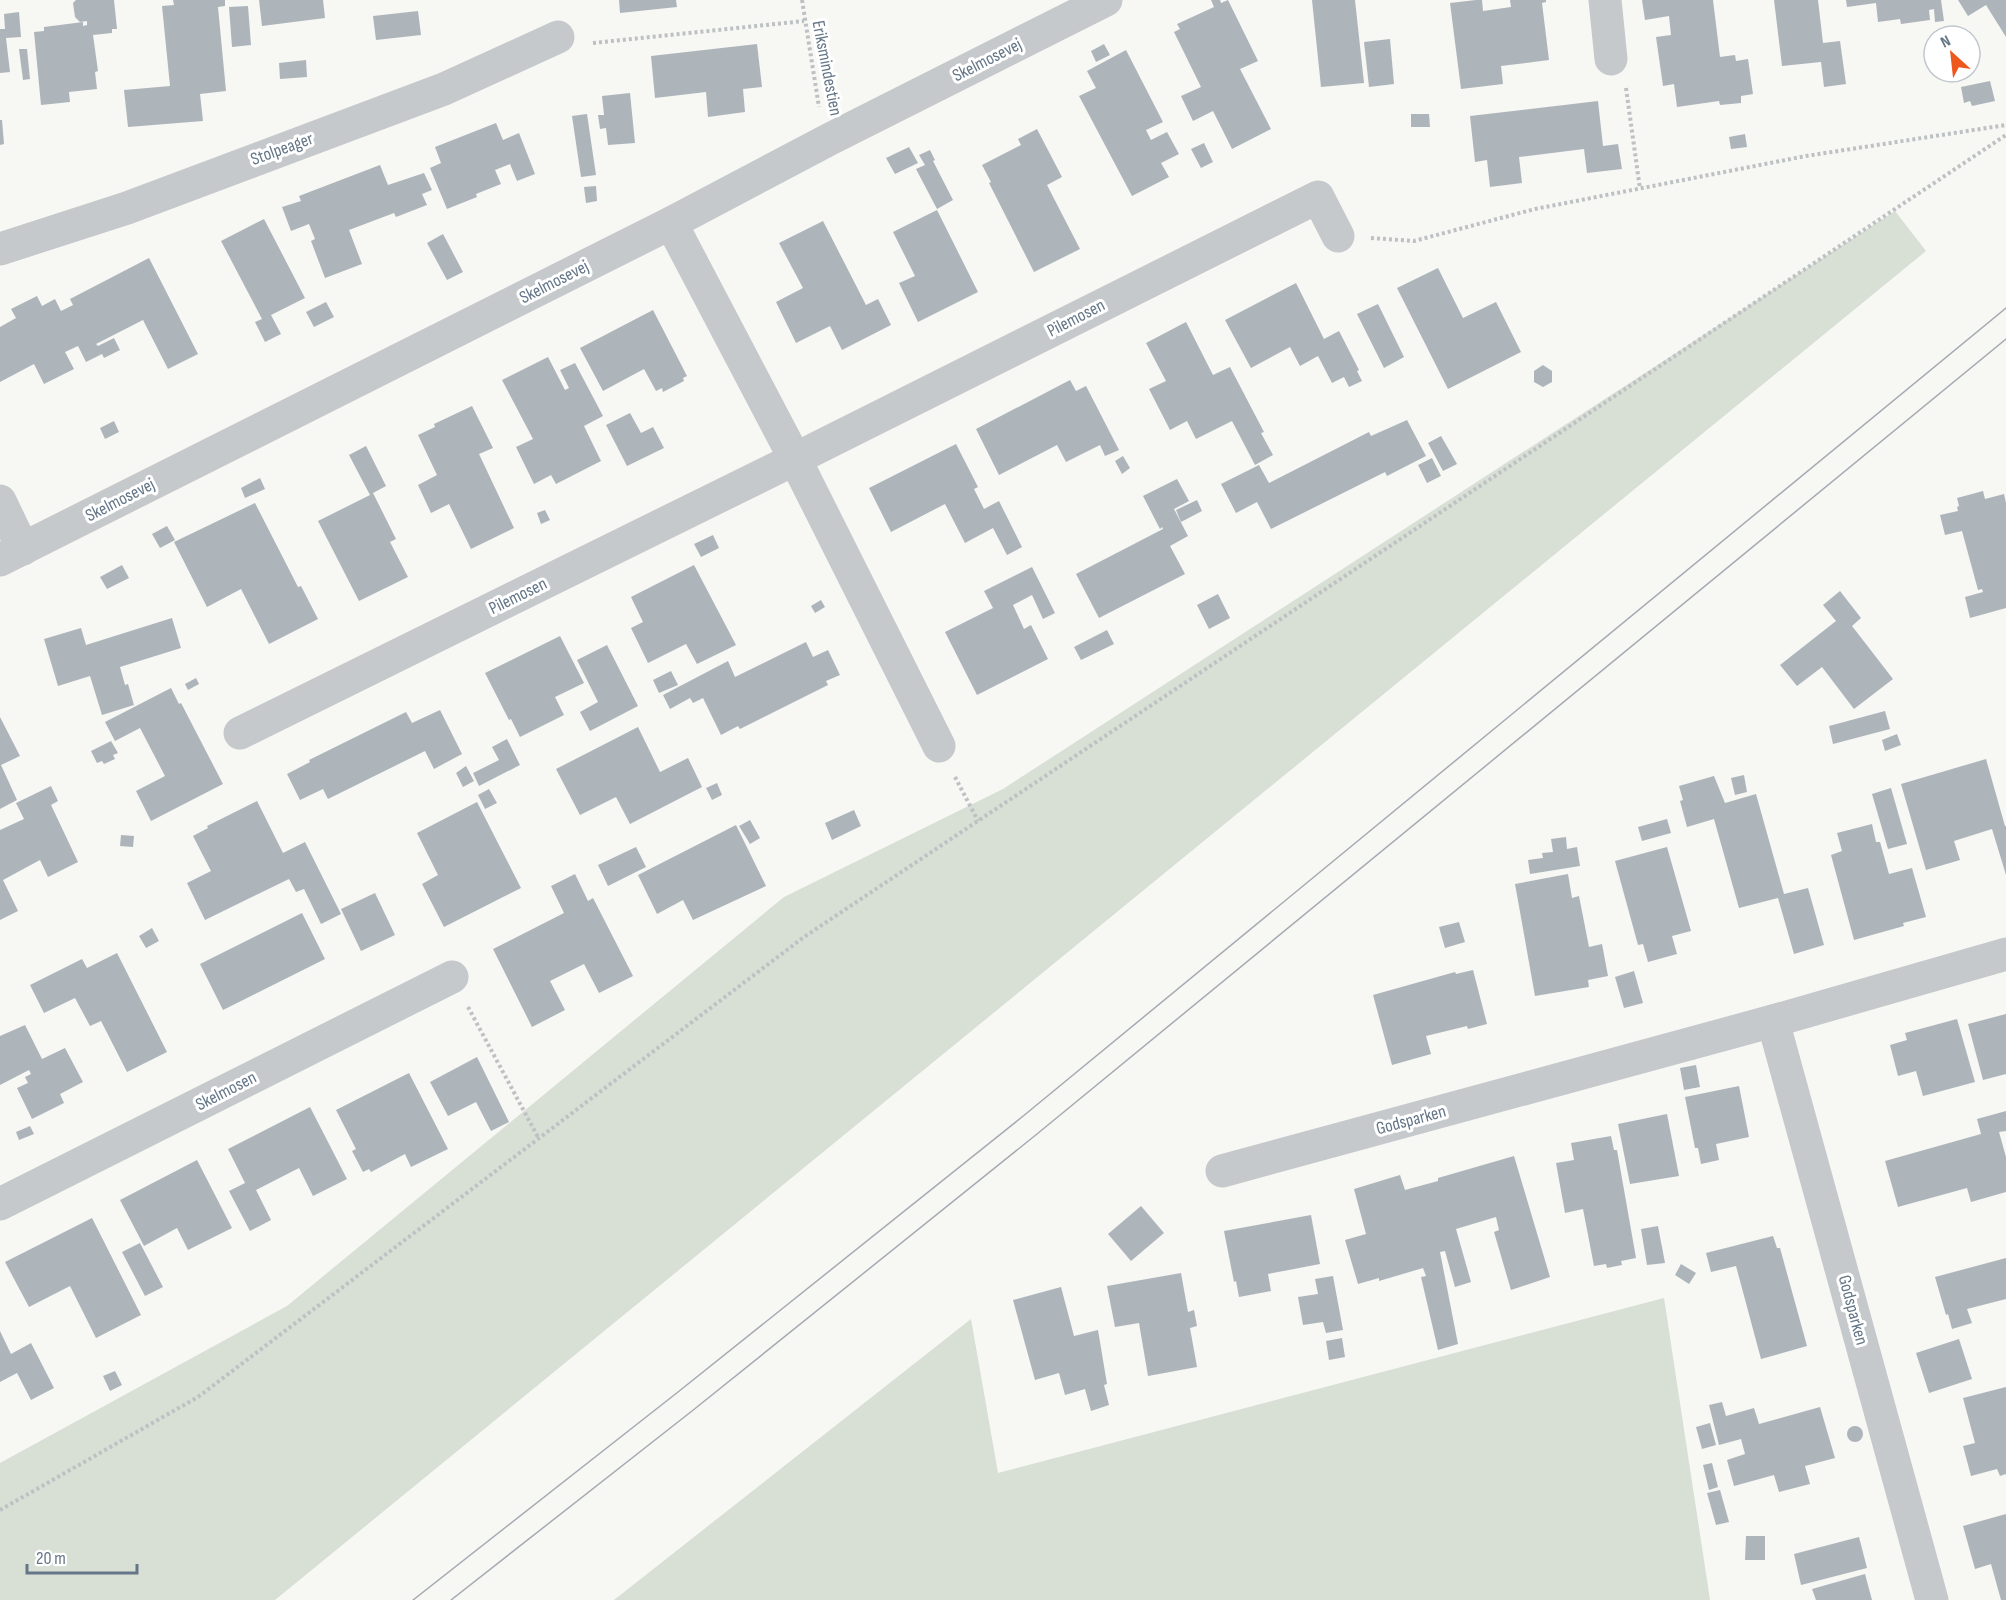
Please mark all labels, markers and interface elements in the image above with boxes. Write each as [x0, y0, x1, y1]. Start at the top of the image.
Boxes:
street label: Eriksmindestien [807, 19, 847, 117]
north arrow [1922, 24, 1982, 84]
text: N [1938, 32, 1954, 52]
street label: Skelmosevej [949, 34, 1025, 86]
street label: Stolpeager [248, 128, 316, 170]
street label: Skelmosevej [516, 256, 592, 308]
street label: Pilemosen [1044, 295, 1108, 341]
street label: Skelmosevej [82, 474, 158, 526]
street label: Pilemosen [486, 573, 550, 619]
street label: Skelmosen [192, 1067, 260, 1115]
street label: Godsparken [1374, 1101, 1448, 1139]
street label: Godsparken [1834, 1273, 1872, 1347]
scale bar [27, 1537, 136, 1575]
text: 20 m [36, 1548, 66, 1569]

